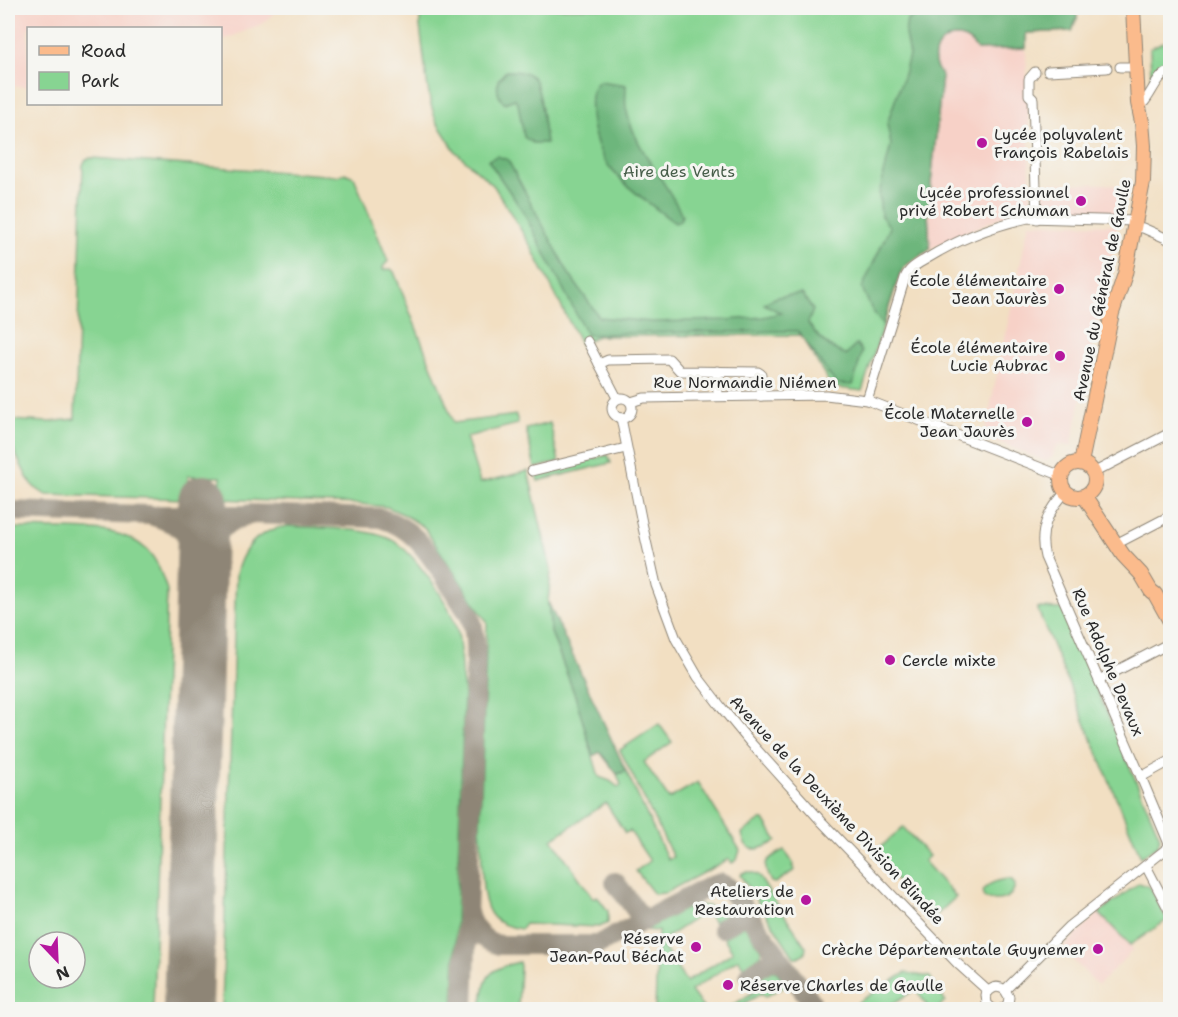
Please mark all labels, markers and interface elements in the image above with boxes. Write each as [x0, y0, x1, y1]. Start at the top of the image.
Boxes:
legend [27, 27, 222, 105]
text: Road [81, 39, 126, 63]
text: Park [81, 69, 120, 93]
place label: Lycée polyvalent François Rabelais [994, 124, 1129, 163]
marker: Lycée polyvalent François Rabelais [975, 136, 989, 150]
park label: Aire des Vents [623, 161, 735, 182]
street label: Avenue du Général de Gaulle [1068, 177, 1136, 403]
place label: Lycée professionnel privé Robert Schuman [899, 182, 1069, 221]
marker: Lycée professionnel privé Robert Schuman [1074, 194, 1088, 208]
place label: École élémentaire Jean Jaurès [910, 270, 1047, 309]
marker: École élémentaire Jean Jaurès [1052, 282, 1066, 296]
place label: École élémentaire Lucie Aubrac [911, 337, 1048, 376]
marker: École élémentaire Lucie Aubrac [1053, 349, 1067, 363]
street label: Rue Normandie Niémen [654, 372, 837, 393]
place label: École Maternelle Jean Jaurès [884, 403, 1015, 442]
marker: École Maternelle Jean Jaurès [1020, 415, 1034, 429]
street label: Rue Adolphe Devaux [1067, 585, 1149, 739]
place label: Cercle mixte [902, 650, 996, 671]
marker: Cercle mixte [883, 653, 897, 667]
street label: Avenue de la Deuxième Division Blindée [725, 691, 949, 929]
place label: Ateliers de Restauration [695, 881, 794, 920]
marker: Ateliers de Restauration [799, 893, 813, 907]
place label: Réserve Jean-Paul Béchat [549, 928, 684, 967]
north arrow [27, 930, 87, 990]
place label: Crèche Départementale Guynemer [822, 939, 1086, 960]
marker: Réserve Jean-Paul Béchat [689, 940, 703, 954]
marker: Crèche Départementale Guynemer [1091, 942, 1105, 956]
text: N [53, 961, 73, 985]
place label: Réserve Charles de Gaulle [740, 975, 944, 996]
marker: Réserve Charles de Gaulle [721, 978, 735, 992]

